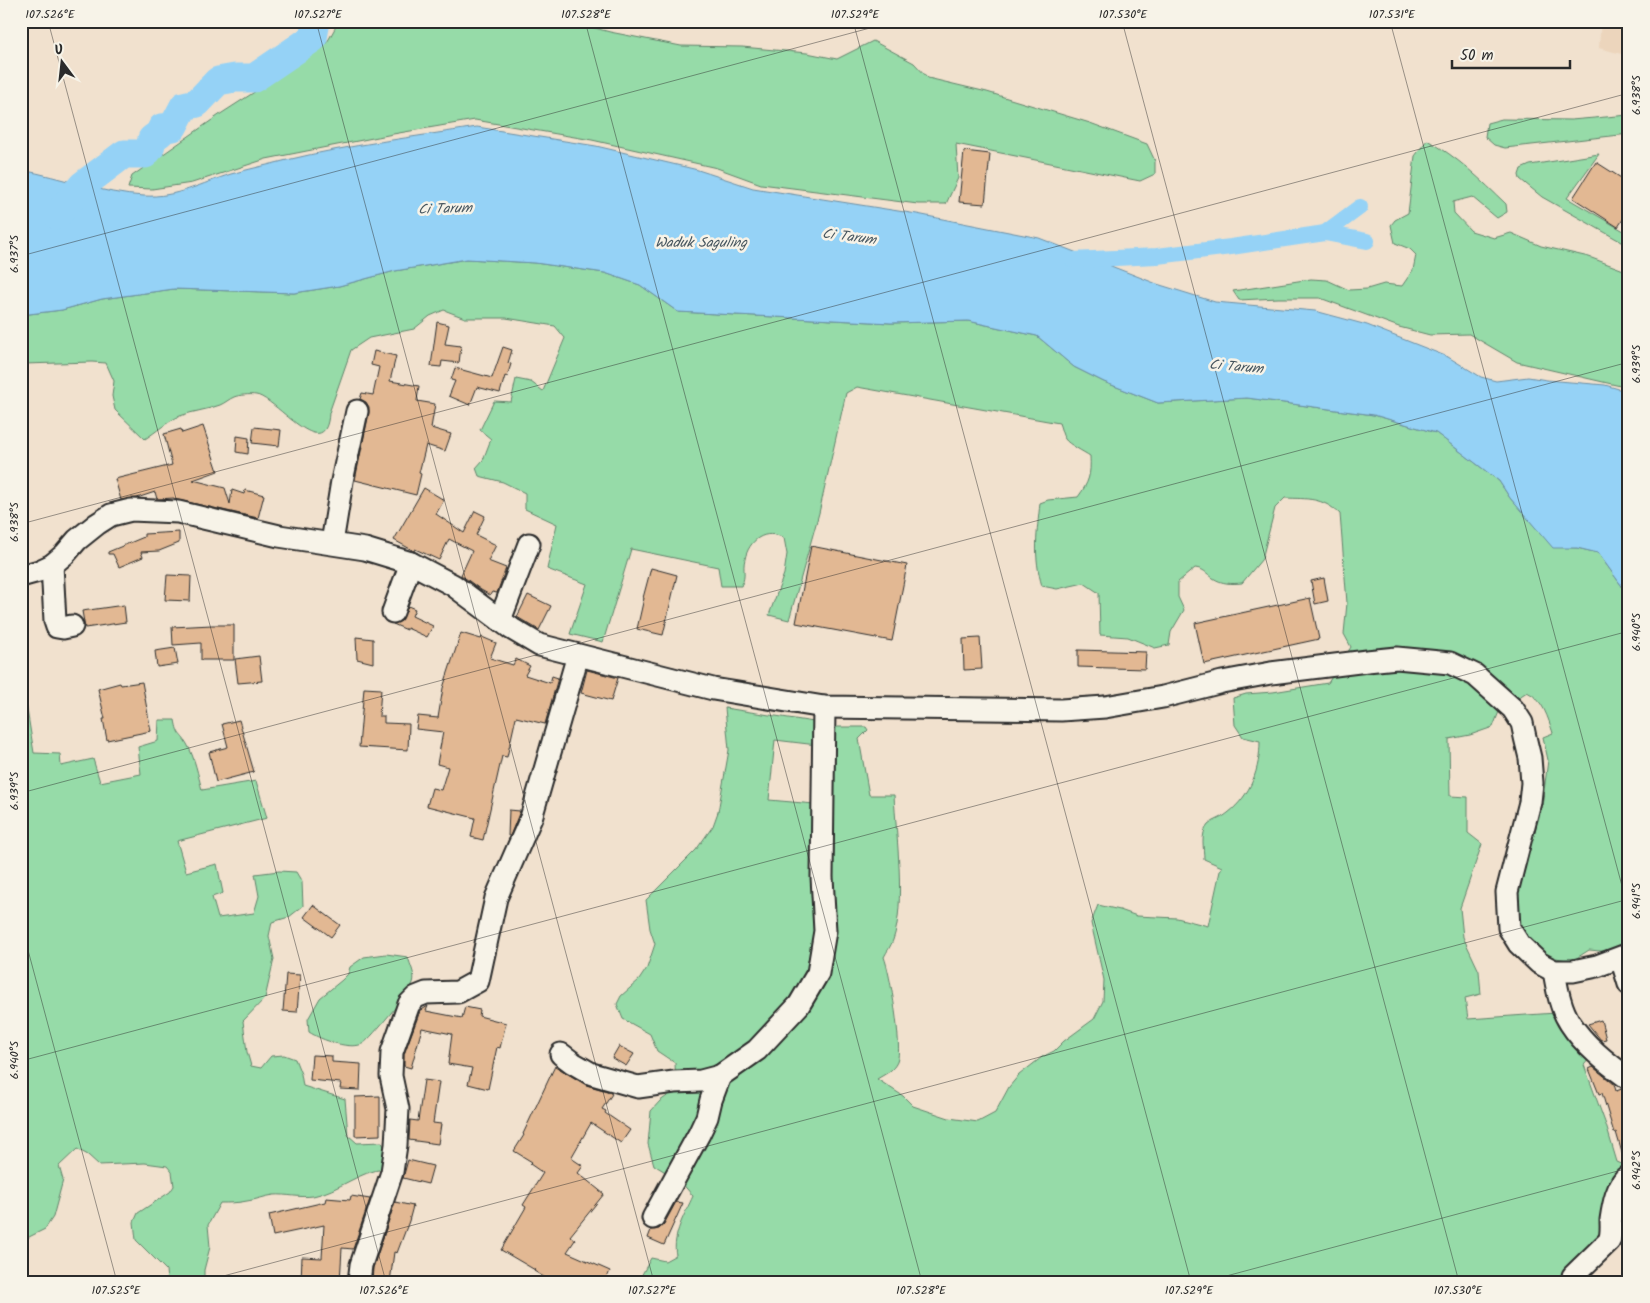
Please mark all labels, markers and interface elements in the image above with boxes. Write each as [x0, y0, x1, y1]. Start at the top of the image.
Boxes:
text: 107.526°E [25, 5, 76, 24]
text: 107.527°E [294, 5, 343, 24]
text: 107.528°E [561, 5, 612, 24]
text: 107.529°E [831, 5, 880, 24]
text: 107.530°E [1099, 5, 1148, 24]
text: 107.531°E [1369, 5, 1416, 24]
north arrow [38, 38, 88, 88]
scale bar [1452, 38, 1570, 70]
text: U [52, 39, 66, 62]
text: 50 m [1460, 44, 1494, 68]
text: 6.938°S [1627, 74, 1646, 115]
water label: Ci Tarum [418, 197, 474, 221]
water label: Ci Tarum [821, 223, 879, 251]
water label: Waduk Saguling [655, 232, 748, 254]
text: 6.937°S [5, 234, 24, 273]
text: 6.939°S [1627, 344, 1646, 383]
water label: Ci Tarum [1208, 354, 1266, 380]
text: 6.938°S [5, 501, 24, 542]
text: 6.940°S [1627, 612, 1646, 651]
text: 6.939°S [5, 771, 24, 810]
text: 6.941°S [1627, 882, 1646, 919]
text: 6.940°S [5, 1040, 24, 1079]
text: 6.942°S [1627, 1150, 1646, 1190]
text: 107.525°E [91, 1281, 142, 1300]
text: 107.526°E [359, 1281, 410, 1300]
text: 107.527°E [628, 1281, 677, 1300]
text: 107.528°E [896, 1281, 947, 1300]
text: 107.529°E [1165, 1281, 1214, 1300]
text: 107.530°E [1434, 1281, 1483, 1300]

